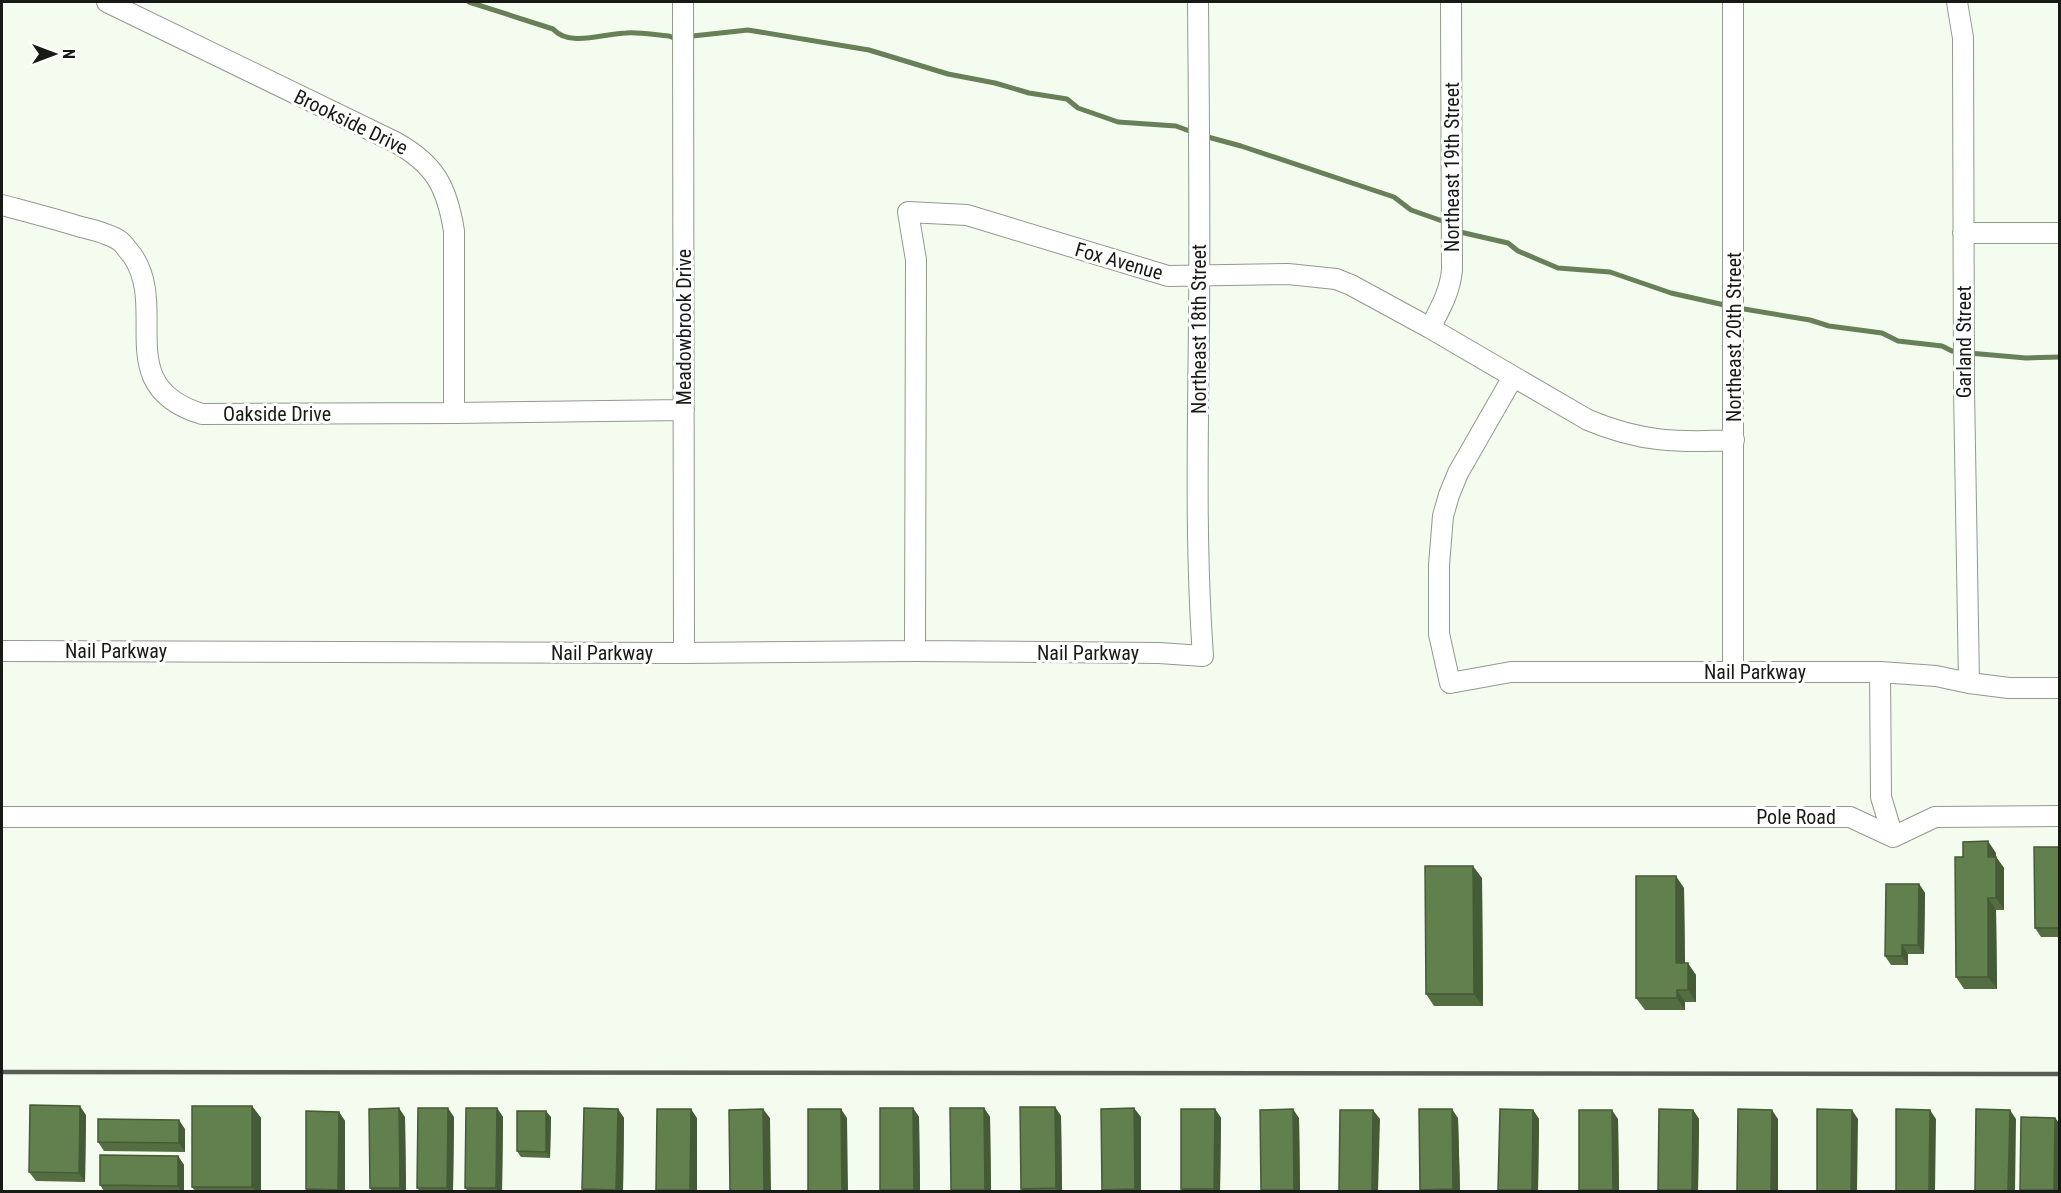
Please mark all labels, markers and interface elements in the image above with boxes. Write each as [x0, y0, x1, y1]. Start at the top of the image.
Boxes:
north arrow [24, 24, 84, 84]
text: N [59, 49, 78, 59]
street label: Northeast 19th Street [1440, 82, 1464, 252]
street label: Brookside Drive [290, 84, 412, 160]
street label: Fox Avenue [1072, 237, 1166, 285]
street label: Northeast 18th Street [1187, 244, 1211, 414]
street label: Meadowbrook Drive [672, 249, 696, 405]
street label: Northeast 20th Street [1722, 252, 1746, 422]
street label: Garland Street [1952, 286, 1976, 398]
street label: Oakside Drive [223, 402, 331, 426]
street label: Nail Parkway [65, 639, 167, 663]
street label: Nail Parkway [551, 641, 653, 665]
street label: Nail Parkway [1037, 641, 1139, 665]
street label: Nail Parkway [1704, 660, 1806, 684]
street label: Pole Road [1756, 805, 1836, 829]

